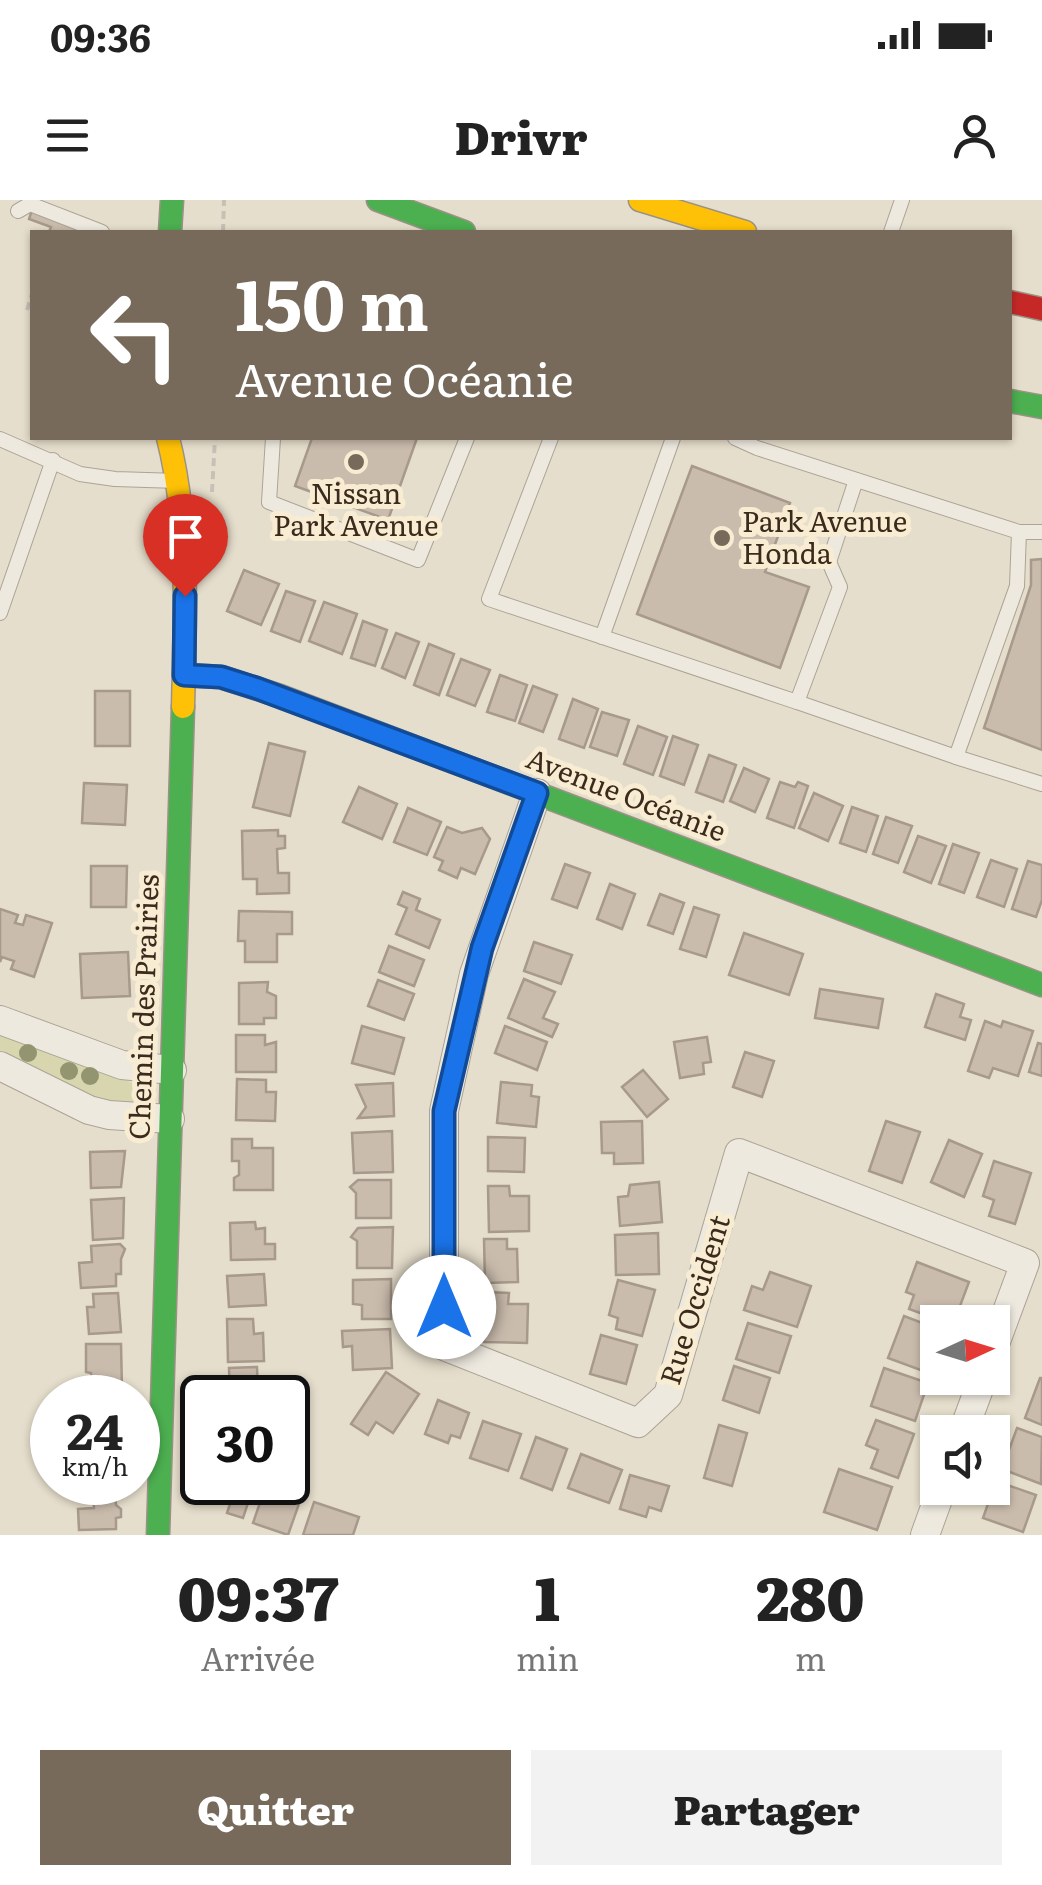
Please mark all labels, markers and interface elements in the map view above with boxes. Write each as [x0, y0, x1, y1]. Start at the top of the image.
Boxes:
text: 09:36 [50, 7, 151, 64]
text: Drivr [455, 102, 587, 169]
icon: menu [40, 108, 95, 163]
icon: person [947, 108, 1002, 163]
text: 150 m [235, 249, 429, 353]
icon: left [70, 270, 200, 400]
text: Avenue Océanie [235, 344, 574, 411]
marker: Nissan Park Avenue [345, 451, 367, 473]
place label: Nissan Park Avenue [273, 471, 439, 545]
pin [143, 494, 228, 597]
place label: Park Avenue Honda [742, 499, 907, 573]
icon: arrive [158, 509, 213, 564]
marker: Park Avenue Honda [711, 527, 733, 549]
street label: Avenue Océanie [521, 736, 733, 851]
street label: Chemin des Prairies [116, 873, 168, 1140]
street label: Rue Occident [647, 1209, 739, 1389]
position arrow [392, 1255, 496, 1359]
north arrow [920, 1305, 1010, 1395]
map controls [920, 1305, 1010, 1505]
speed limit sign: 30 [180, 1375, 310, 1505]
text: 24 [66, 1391, 123, 1465]
button: sound [920, 1415, 1010, 1505]
text: km/h [62, 1447, 128, 1484]
text: 09:37 [177, 1550, 339, 1639]
text: 1 [535, 1550, 560, 1639]
text: 280 [756, 1550, 865, 1639]
text: Arrivée [201, 1633, 315, 1681]
text: min [516, 1633, 579, 1681]
text: m [795, 1633, 826, 1681]
button: Quitter [40, 1750, 511, 1865]
button: Partager [531, 1750, 1002, 1865]

